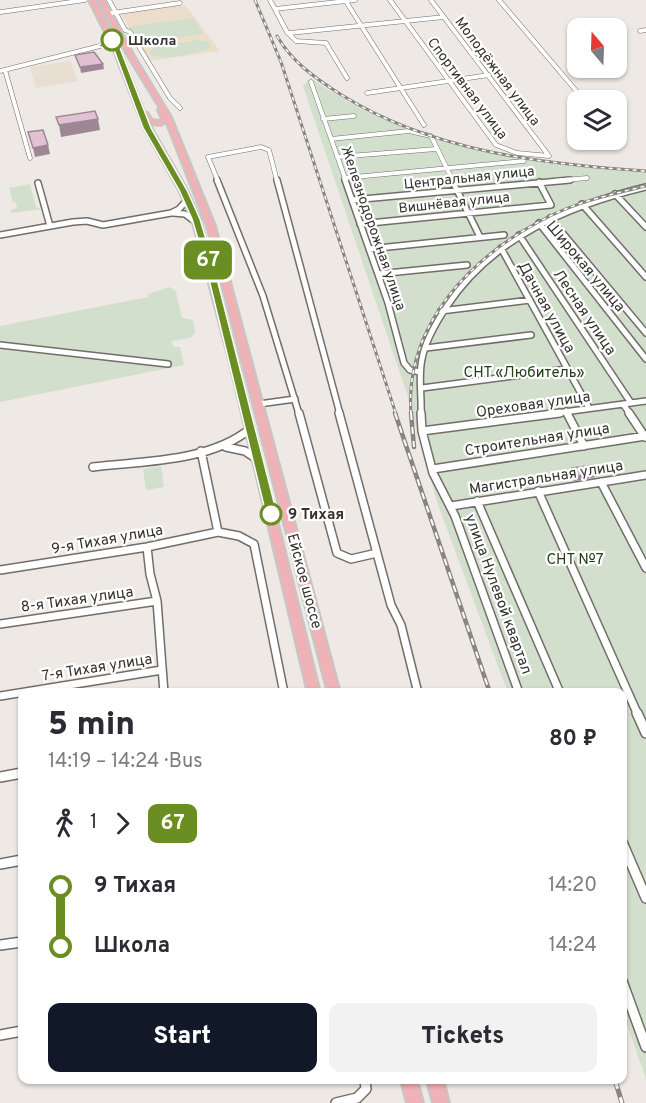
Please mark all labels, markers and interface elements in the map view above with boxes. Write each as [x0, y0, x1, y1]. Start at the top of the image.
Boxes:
street label: Молодёжная улица [450, 14, 543, 130]
north arrow [567, 18, 627, 78]
map controls [567, 18, 627, 150]
marker: Школа [101, 29, 123, 51]
place label: Школа [128, 33, 176, 50]
street label: Спортивная улица [423, 35, 511, 143]
button: layers [567, 90, 627, 150]
street label: Железнодорожная улица [336, 144, 409, 313]
street label: Центральная улица [403, 163, 535, 194]
street label: Вишнёвая улица [398, 189, 511, 218]
street label: Широкая улица [541, 217, 629, 316]
line badge: 67 [181, 240, 235, 280]
text: 67 [196, 247, 220, 274]
street label: Дачная улица [513, 259, 579, 357]
street label: Лесная улица [548, 266, 619, 359]
park label: СНТ «Любитель» [464, 364, 585, 383]
street label: Ореховая улица [475, 388, 592, 423]
street label: Строительная улица [463, 420, 611, 461]
street label: Магистральная улица [468, 457, 624, 500]
marker: 9 Тихая [260, 503, 282, 525]
place label: 9 Тихая [288, 506, 344, 525]
street label: улица Нулевой квартал [460, 512, 535, 677]
street label: 9-я Тихая улица [50, 521, 165, 560]
street label: Ейское шоссе [282, 532, 325, 631]
park label: СНТ №7 [547, 551, 604, 570]
street label: 8-я Тихая улица [20, 583, 135, 618]
street label: 7-я Тихая улица [41, 650, 154, 687]
text: 5 min [48, 705, 135, 747]
text: 80 ₽ [549, 726, 597, 753]
text: 14:19 – 14:24 · Bus [48, 749, 203, 775]
icon: walk [48, 807, 81, 840]
icon: forward [106, 807, 139, 840]
text: 1 [90, 810, 97, 836]
text: 67 [160, 810, 185, 837]
text: 9 Тихая [94, 873, 176, 900]
text: 14:20 [548, 873, 597, 899]
text: Школа [94, 933, 170, 960]
text: 14:24 [549, 933, 597, 959]
button: Start [48, 1003, 317, 1072]
button: Tickets [329, 1003, 597, 1072]

